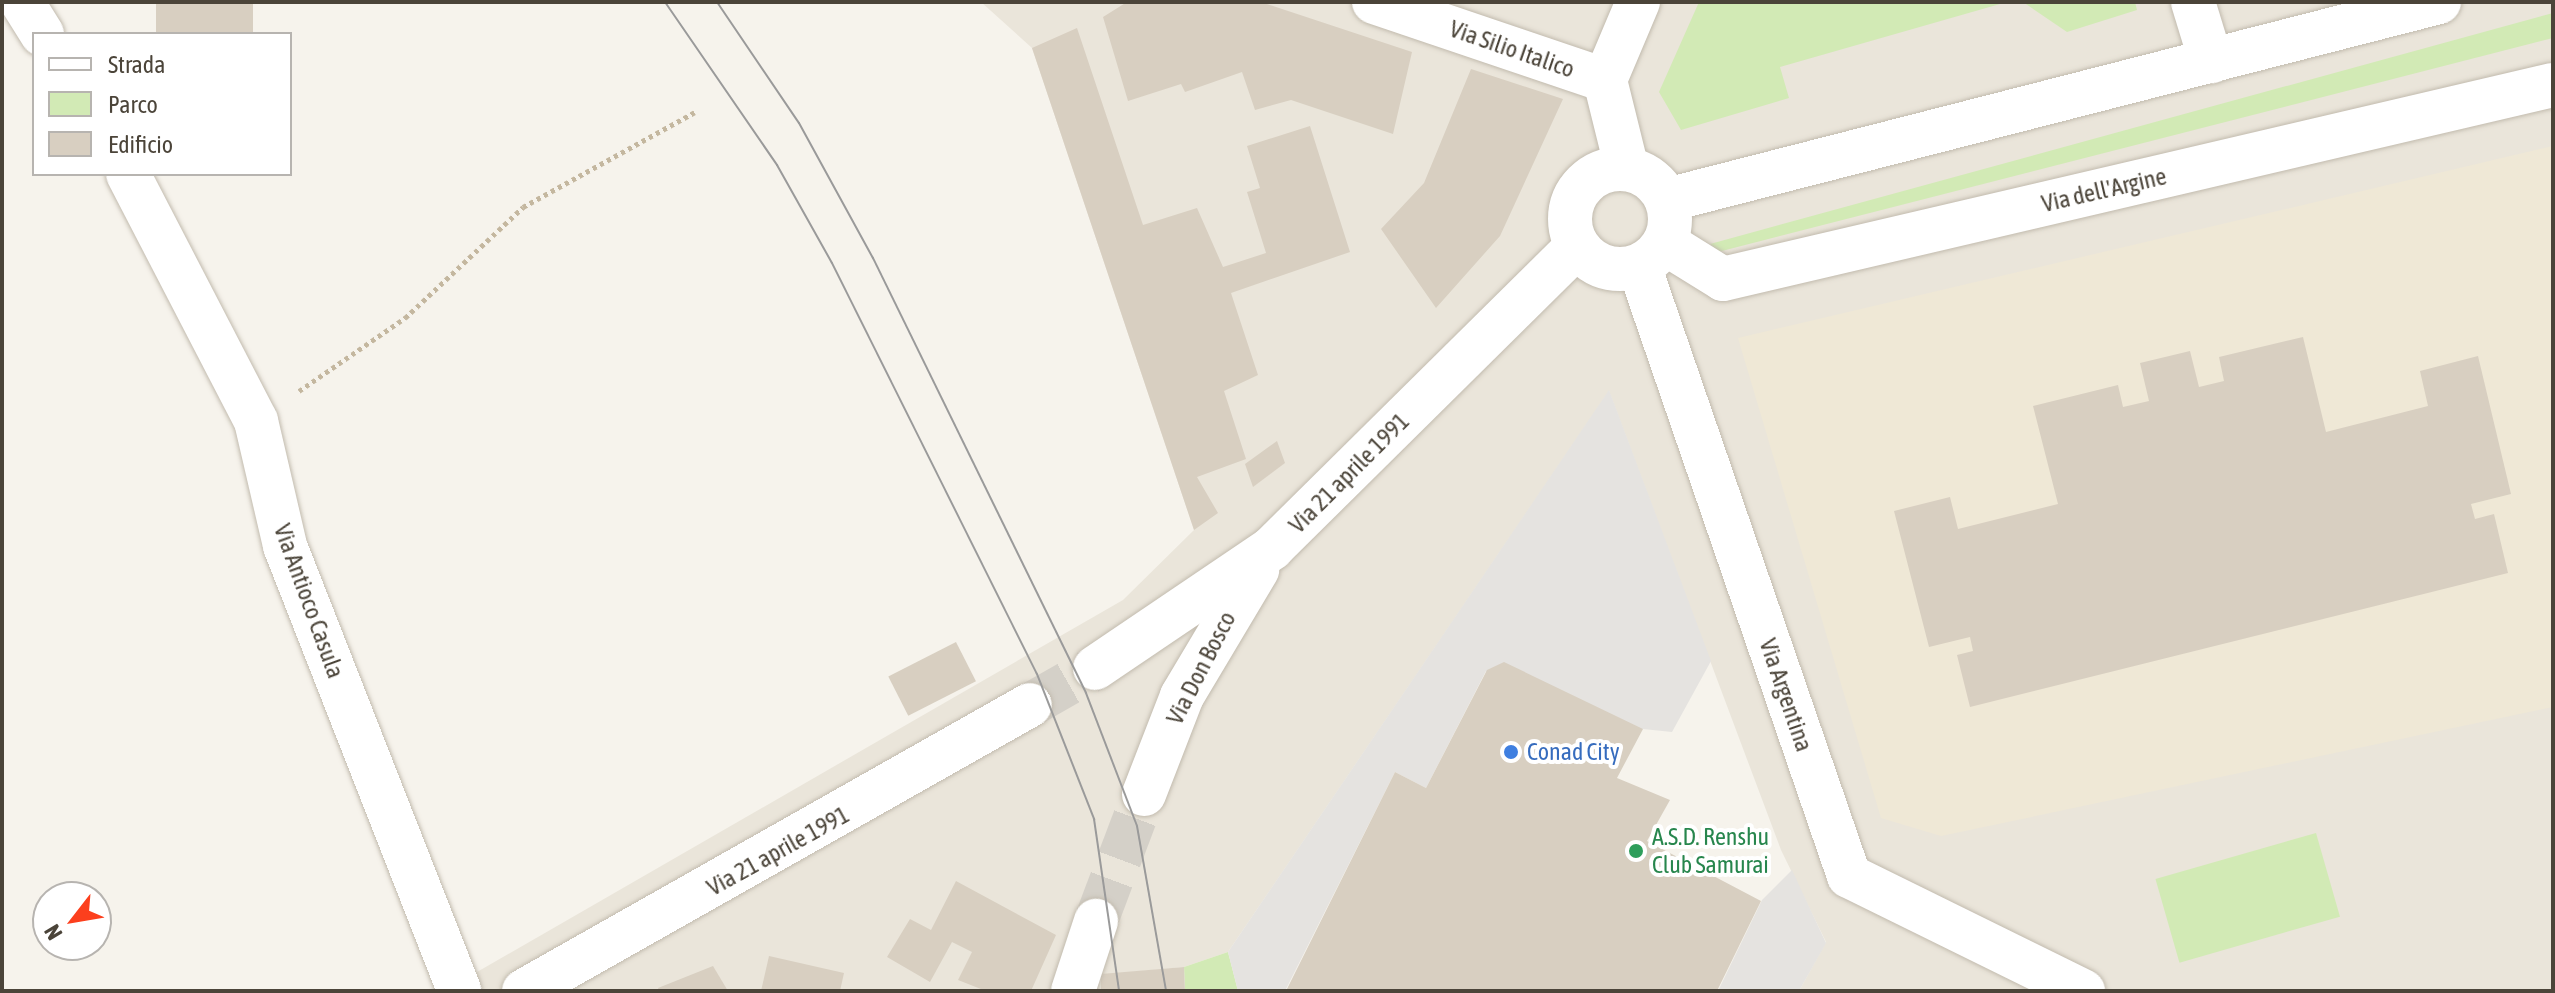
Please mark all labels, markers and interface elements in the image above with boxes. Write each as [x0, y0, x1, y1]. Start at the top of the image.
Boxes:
street label: Via Silio Italico [1446, 14, 1578, 84]
legend [32, 32, 292, 176]
text: Strada [108, 51, 165, 78]
text: Parco [108, 91, 158, 118]
text: Edificio [108, 131, 173, 158]
street label: Via dell'Argine [2039, 162, 2169, 218]
street label: Via 21 aprile 1991 [1283, 407, 1415, 539]
street label: Via Antioco Casula [268, 520, 350, 682]
street label: Via Don Bosco [1160, 607, 1242, 729]
street label: Via Argentina [1753, 635, 1819, 755]
place label: Conad City [1527, 738, 1620, 766]
marker: Conad City [1502, 743, 1520, 761]
street label: Via 21 aprile 1991 [702, 800, 854, 902]
place label: A.S.D. Renshu Club Samurai [1652, 823, 1769, 879]
marker: A.S.D. Renshu Club Samurai [1627, 842, 1645, 860]
north arrow [32, 881, 112, 961]
text: N [39, 920, 68, 945]

